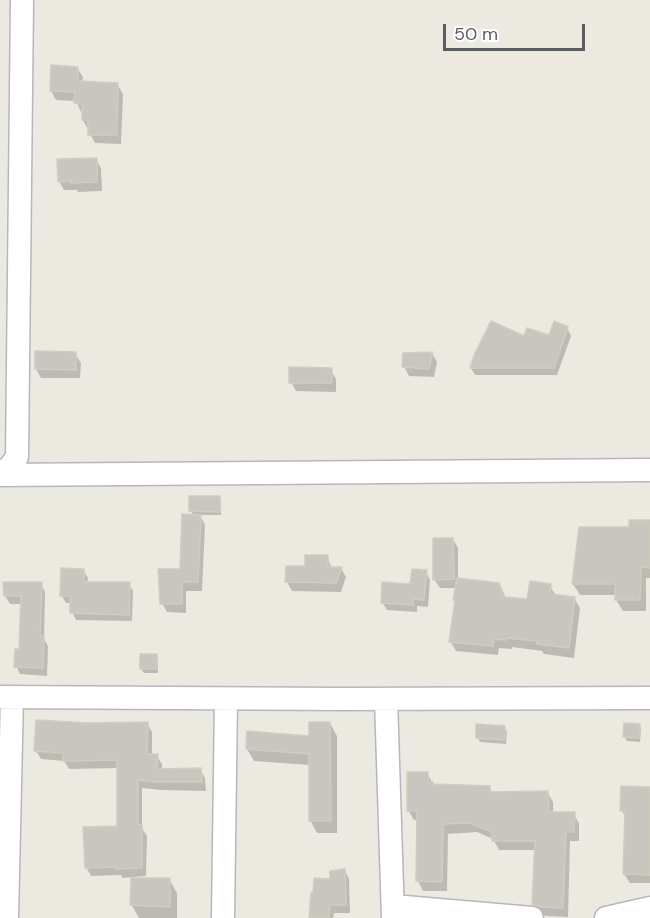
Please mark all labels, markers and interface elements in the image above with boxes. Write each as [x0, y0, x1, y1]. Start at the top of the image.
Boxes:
scale bar [446, 12, 588, 50]
text: 50 m [454, 22, 498, 46]

